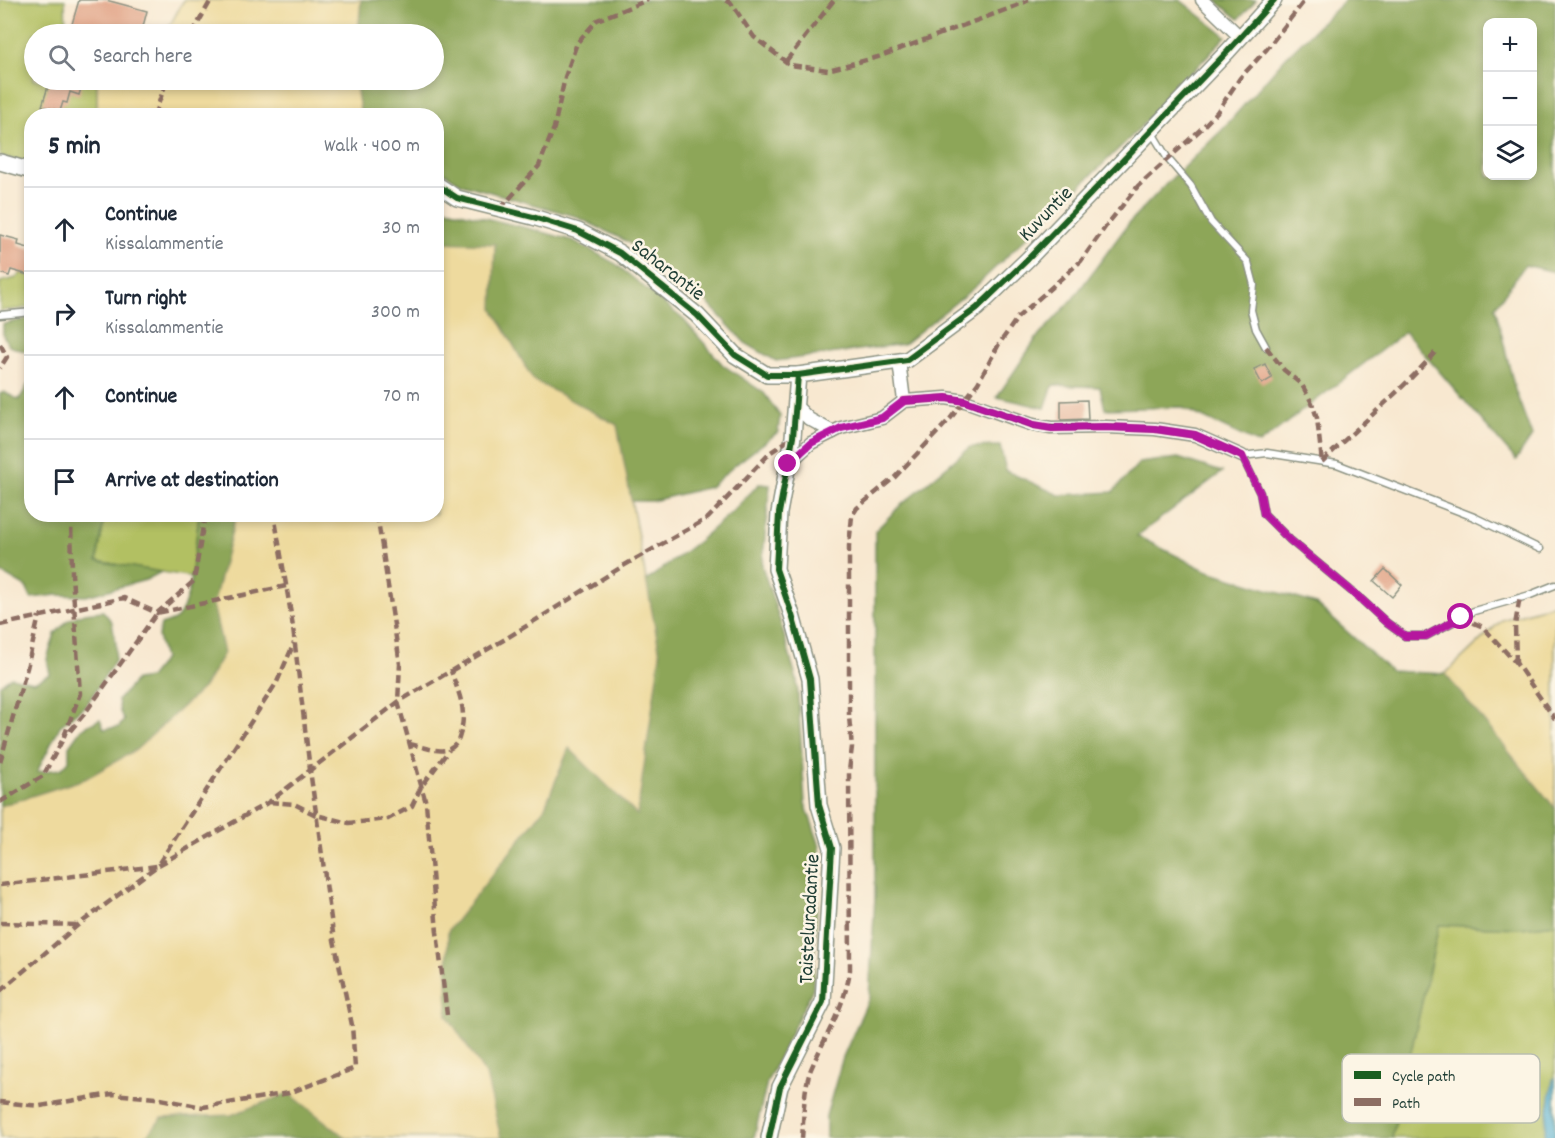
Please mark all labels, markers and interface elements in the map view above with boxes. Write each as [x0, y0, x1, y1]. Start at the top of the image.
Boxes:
map controls [1483, 18, 1537, 180]
button: + [1483, 18, 1537, 72]
search box [24, 24, 444, 90]
icon: search [45, 41, 78, 74]
text: Search here [93, 42, 192, 73]
button: − [1483, 72, 1537, 126]
button: layers [1483, 126, 1537, 180]
text: 5 min [48, 129, 101, 166]
text: Walk · 400 m [324, 133, 420, 161]
street label: Kuvuntie [1013, 180, 1081, 250]
text: Continue [105, 200, 177, 231]
icon: ahead [48, 213, 81, 246]
text: 30 m [382, 215, 420, 243]
text: Kissalammentie [105, 231, 224, 259]
street label: Saharantie [624, 232, 710, 310]
text: Turn right [105, 284, 187, 315]
icon: right [48, 297, 81, 330]
text: 300 m [371, 299, 420, 327]
text: Kissalammentie [105, 315, 224, 343]
icon: ahead [48, 381, 81, 414]
text: Continue [105, 382, 177, 413]
text: 70 m [383, 383, 420, 411]
route end [774, 450, 800, 476]
icon: arrive [48, 465, 81, 498]
text: Arrive at destination [105, 466, 279, 497]
route start [1447, 603, 1473, 629]
street label: Taisteluradantie [793, 853, 829, 985]
legend [1342, 1054, 1540, 1123]
text: Cycle path [1392, 1066, 1455, 1089]
text: Path [1392, 1093, 1420, 1116]

